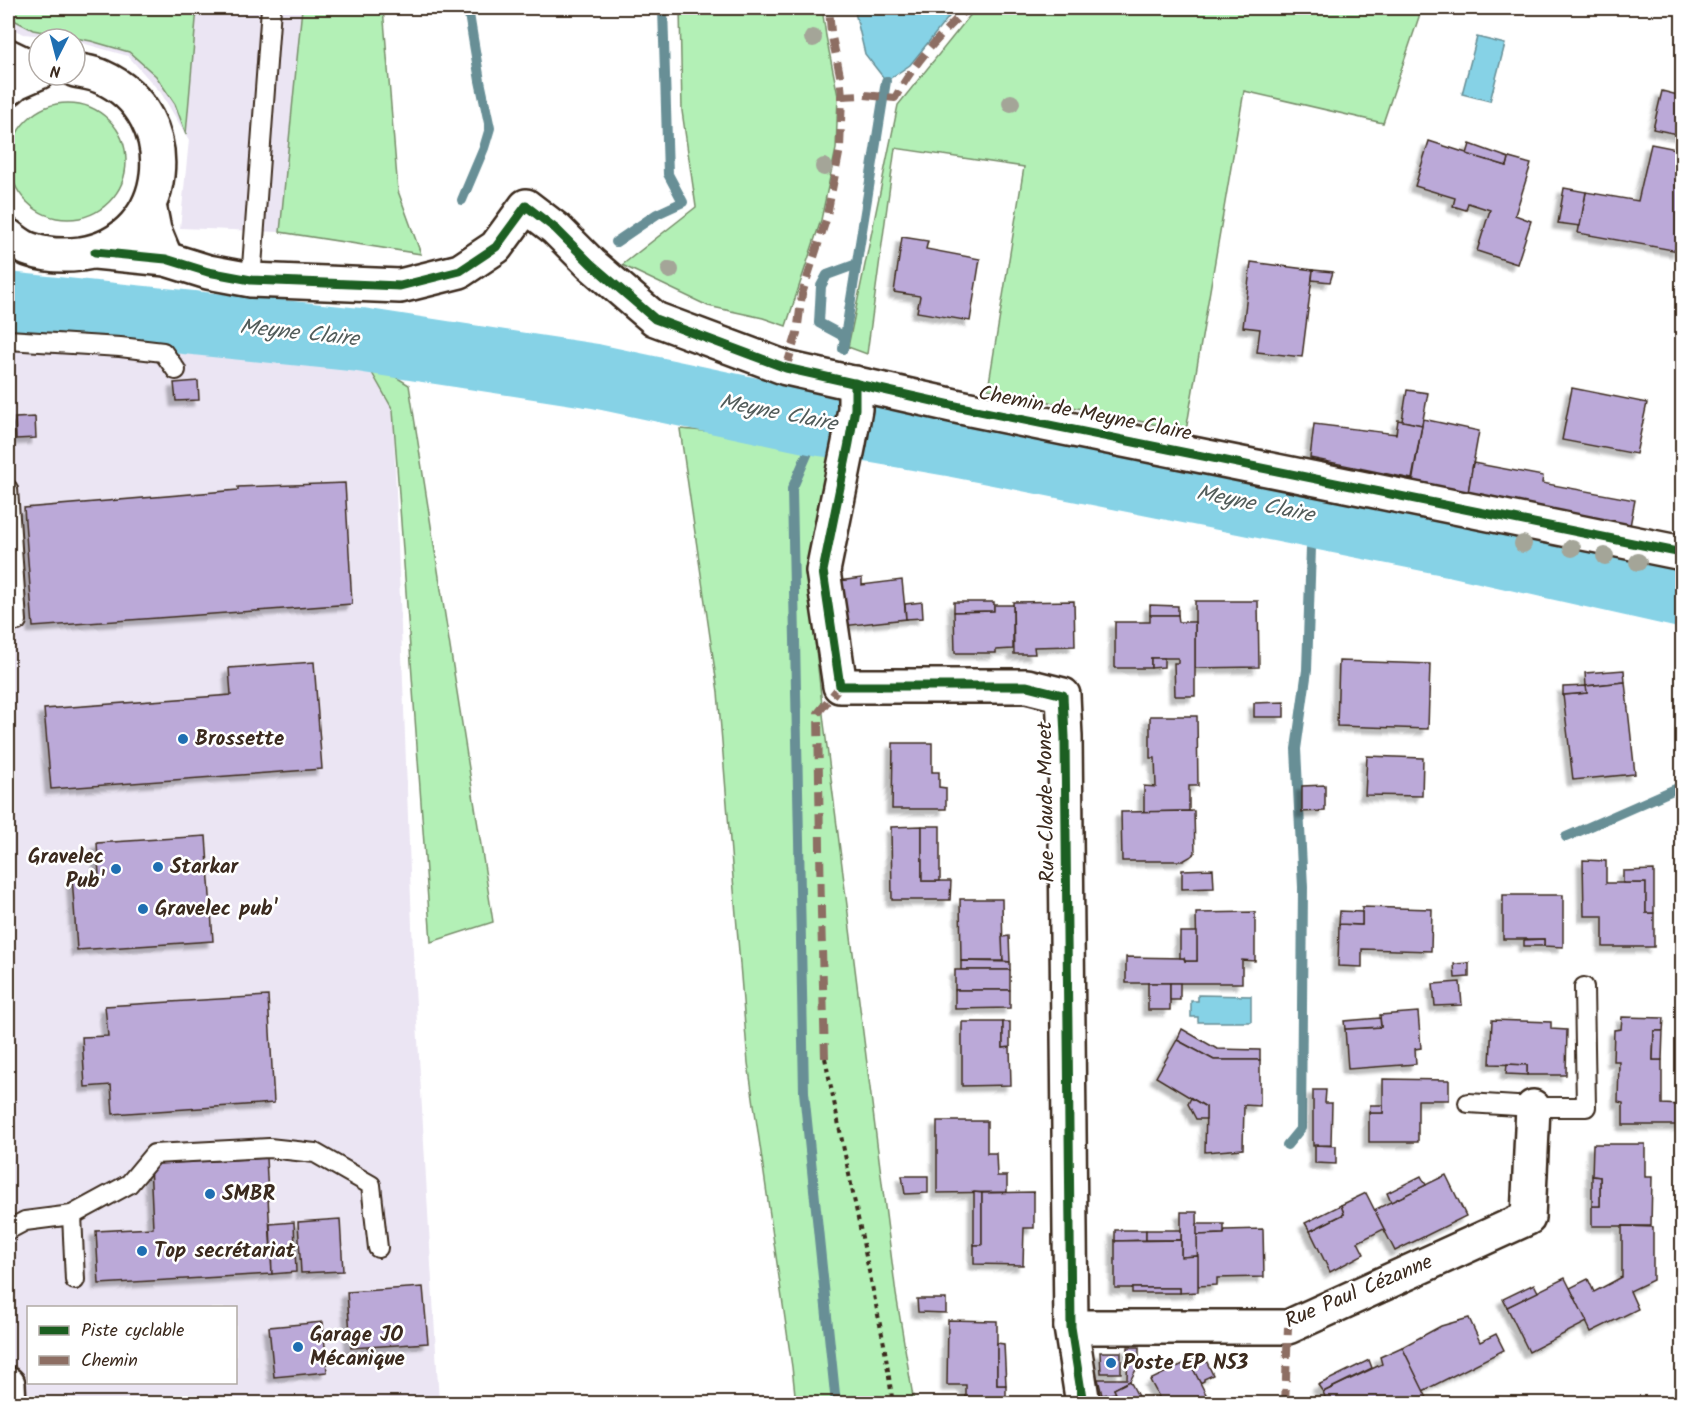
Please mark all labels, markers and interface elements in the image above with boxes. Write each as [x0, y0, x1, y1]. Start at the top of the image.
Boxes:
north arrow [27, 27, 87, 87]
text: N [49, 57, 62, 83]
water label: Meyne Claire [238, 310, 362, 358]
street label: Chemin de Meyne Claire [975, 377, 1195, 451]
water label: Meyne Claire [716, 385, 842, 443]
water label: Meyne Claire [1193, 476, 1319, 534]
street label: Rue Claude Monet [1029, 720, 1065, 883]
place label: Brossette [195, 723, 284, 756]
marker: Brossette [176, 732, 190, 746]
place label: Gravelec Pub' [28, 841, 105, 898]
place label: Starkar [170, 851, 239, 884]
marker: Starkar [151, 860, 165, 874]
marker: Gravelec Pub' [109, 862, 123, 876]
place label: Gravelec pub' [155, 893, 279, 926]
marker: Gravelec pub' [136, 902, 150, 916]
place label: SMBR [222, 1178, 276, 1211]
marker: SMBR [203, 1187, 217, 1201]
place label: Top secrétariat [154, 1235, 296, 1268]
marker: Top secrétariat [135, 1244, 149, 1258]
street label: Rue Paul Cézanne [1280, 1246, 1439, 1338]
legend [27, 1306, 237, 1384]
text: Piste cyclable [81, 1317, 184, 1346]
place label: Garage JO Mécanique [310, 1319, 405, 1376]
marker: Garage JO Mécanique [291, 1340, 305, 1354]
text: Chemin [81, 1347, 138, 1376]
place label: Poste EP N53 [1123, 1347, 1249, 1380]
marker: Poste EP N53 [1104, 1356, 1118, 1370]

